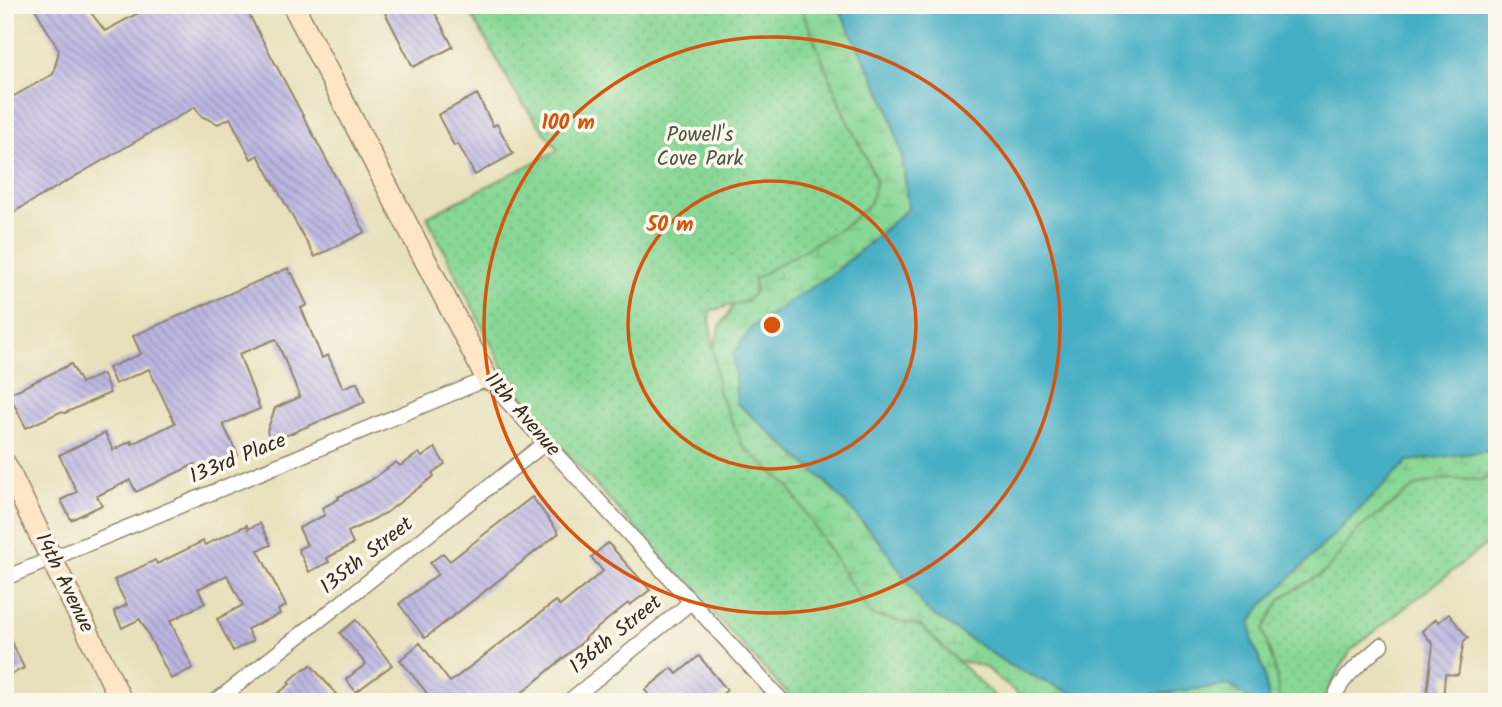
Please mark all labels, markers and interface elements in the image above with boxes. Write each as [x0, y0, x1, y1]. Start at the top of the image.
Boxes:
text: 100 m [541, 107, 595, 140]
park label: Powell's Cove Park [657, 119, 744, 176]
text: 50 m [646, 209, 693, 242]
centre of rings [760, 313, 784, 337]
street label: 11th Avenue [476, 365, 569, 465]
street label: 133rd Place [185, 424, 292, 493]
street label: 135th Street [313, 508, 422, 603]
street label: 14th Avenue [26, 527, 103, 639]
street label: 136th Street [562, 587, 670, 683]

